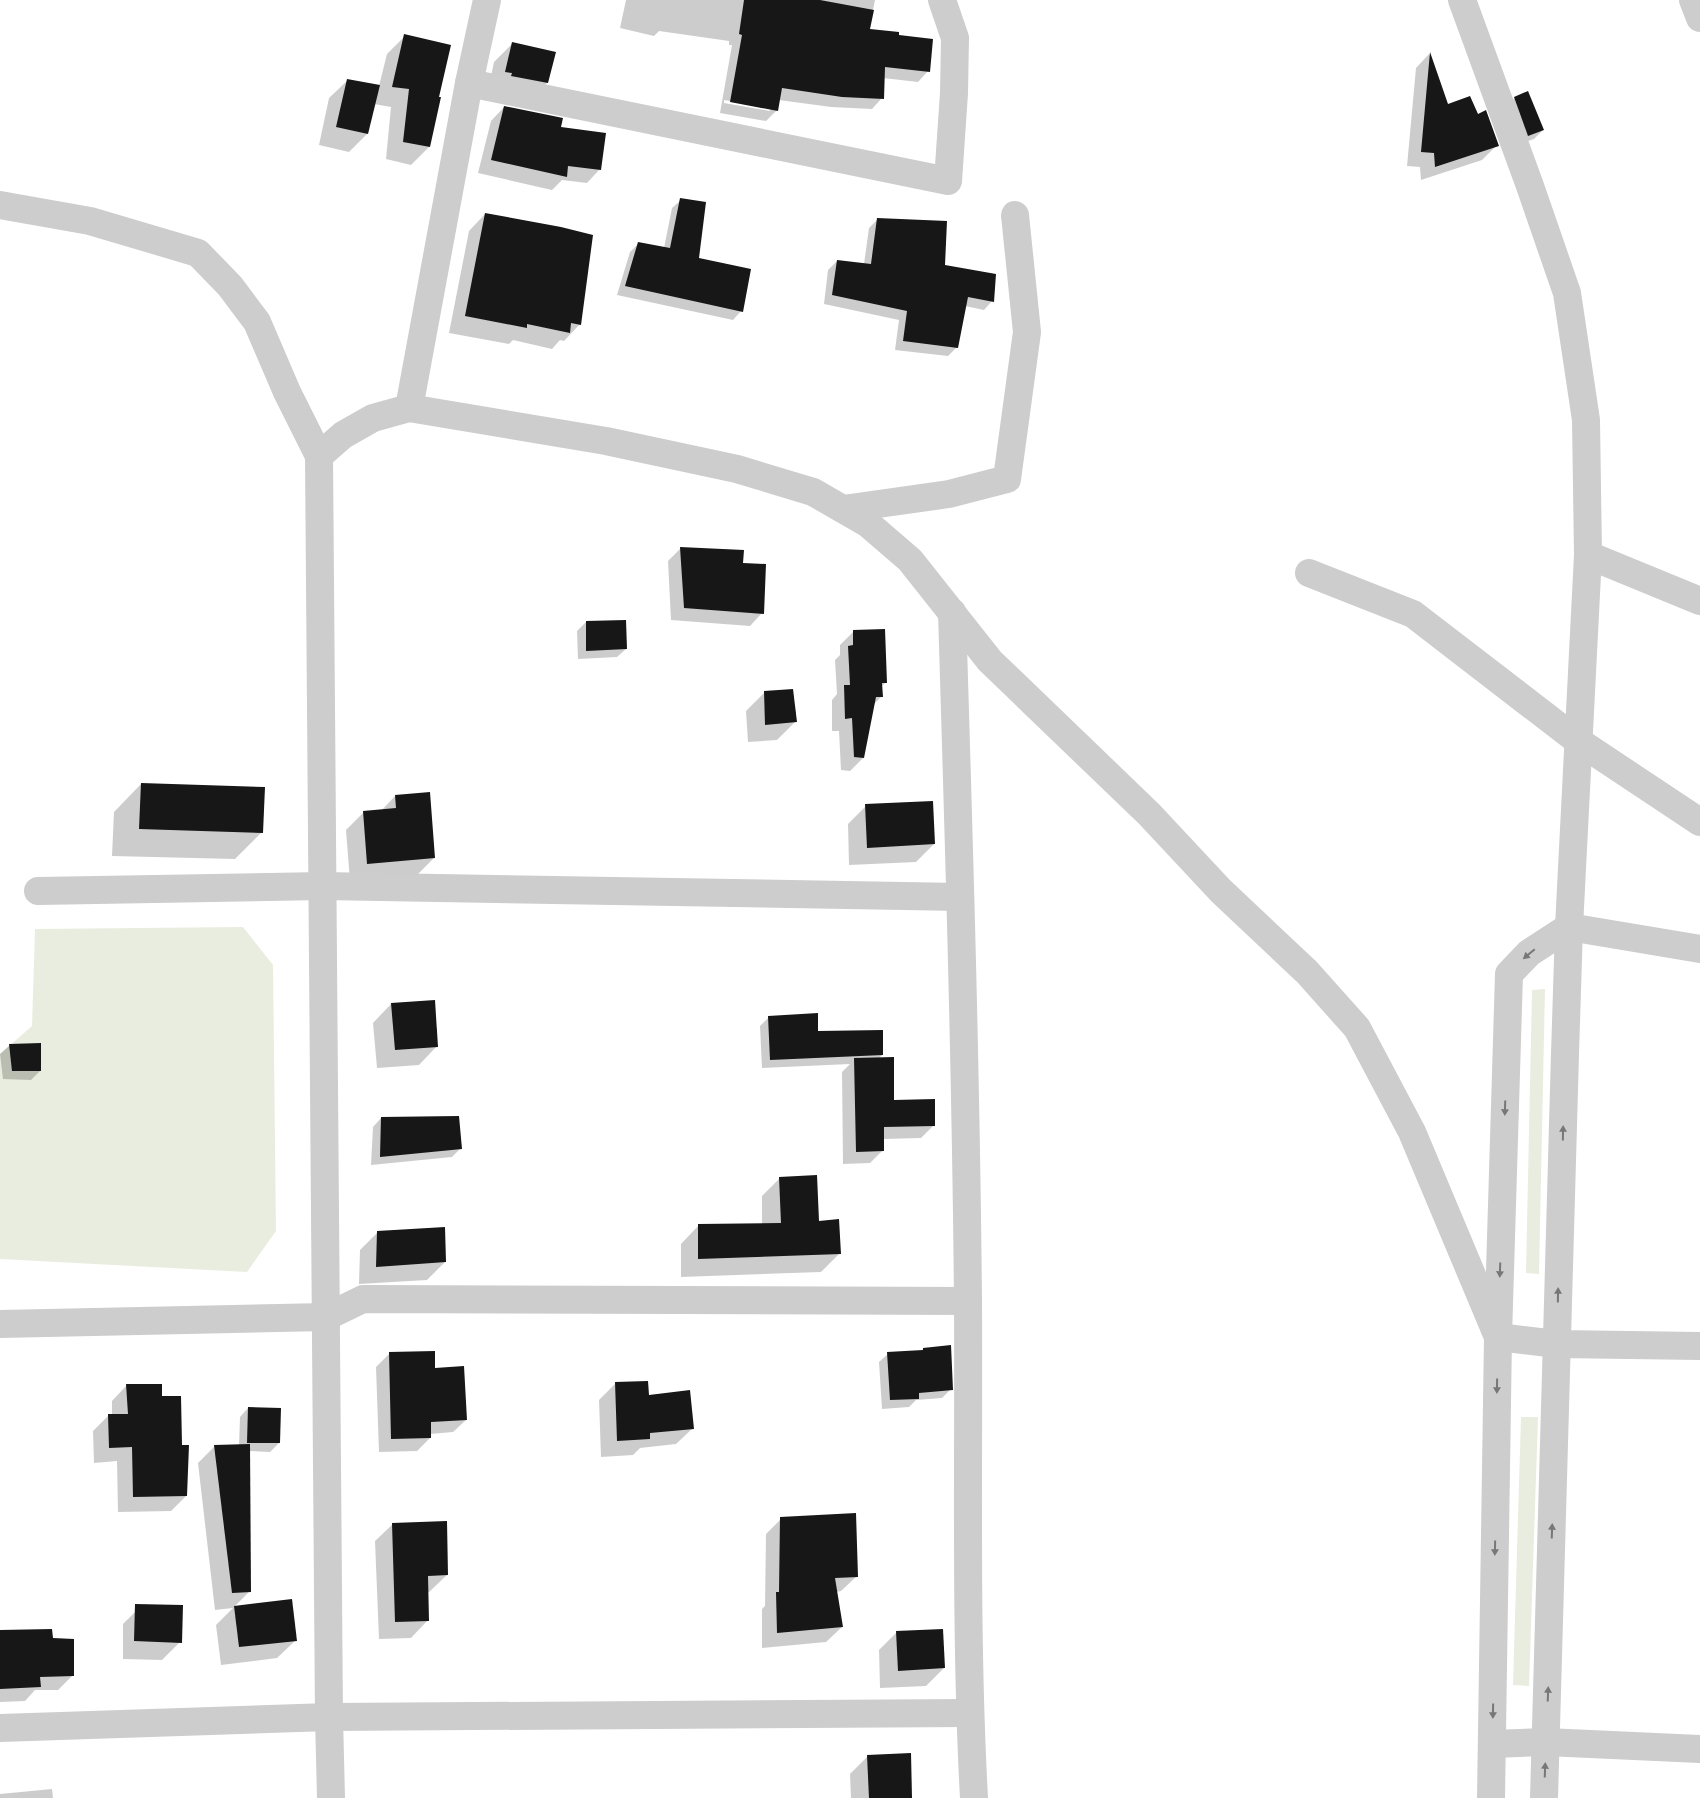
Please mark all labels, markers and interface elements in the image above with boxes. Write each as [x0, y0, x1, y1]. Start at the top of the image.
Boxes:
one-way arrow [1523, 949, 1536, 960]
one-way arrow [1500, 1100, 1508, 1116]
one-way arrow [1559, 1124, 1567, 1140]
one-way arrow [1496, 1263, 1504, 1279]
one-way arrow [1555, 1287, 1563, 1303]
one-way arrow [1493, 1378, 1501, 1394]
one-way arrow [1548, 1523, 1556, 1539]
one-way arrow [1491, 1541, 1499, 1557]
one-way arrow [1544, 1685, 1552, 1701]
one-way arrow [1489, 1703, 1497, 1719]
one-way arrow [1542, 1762, 1550, 1778]

